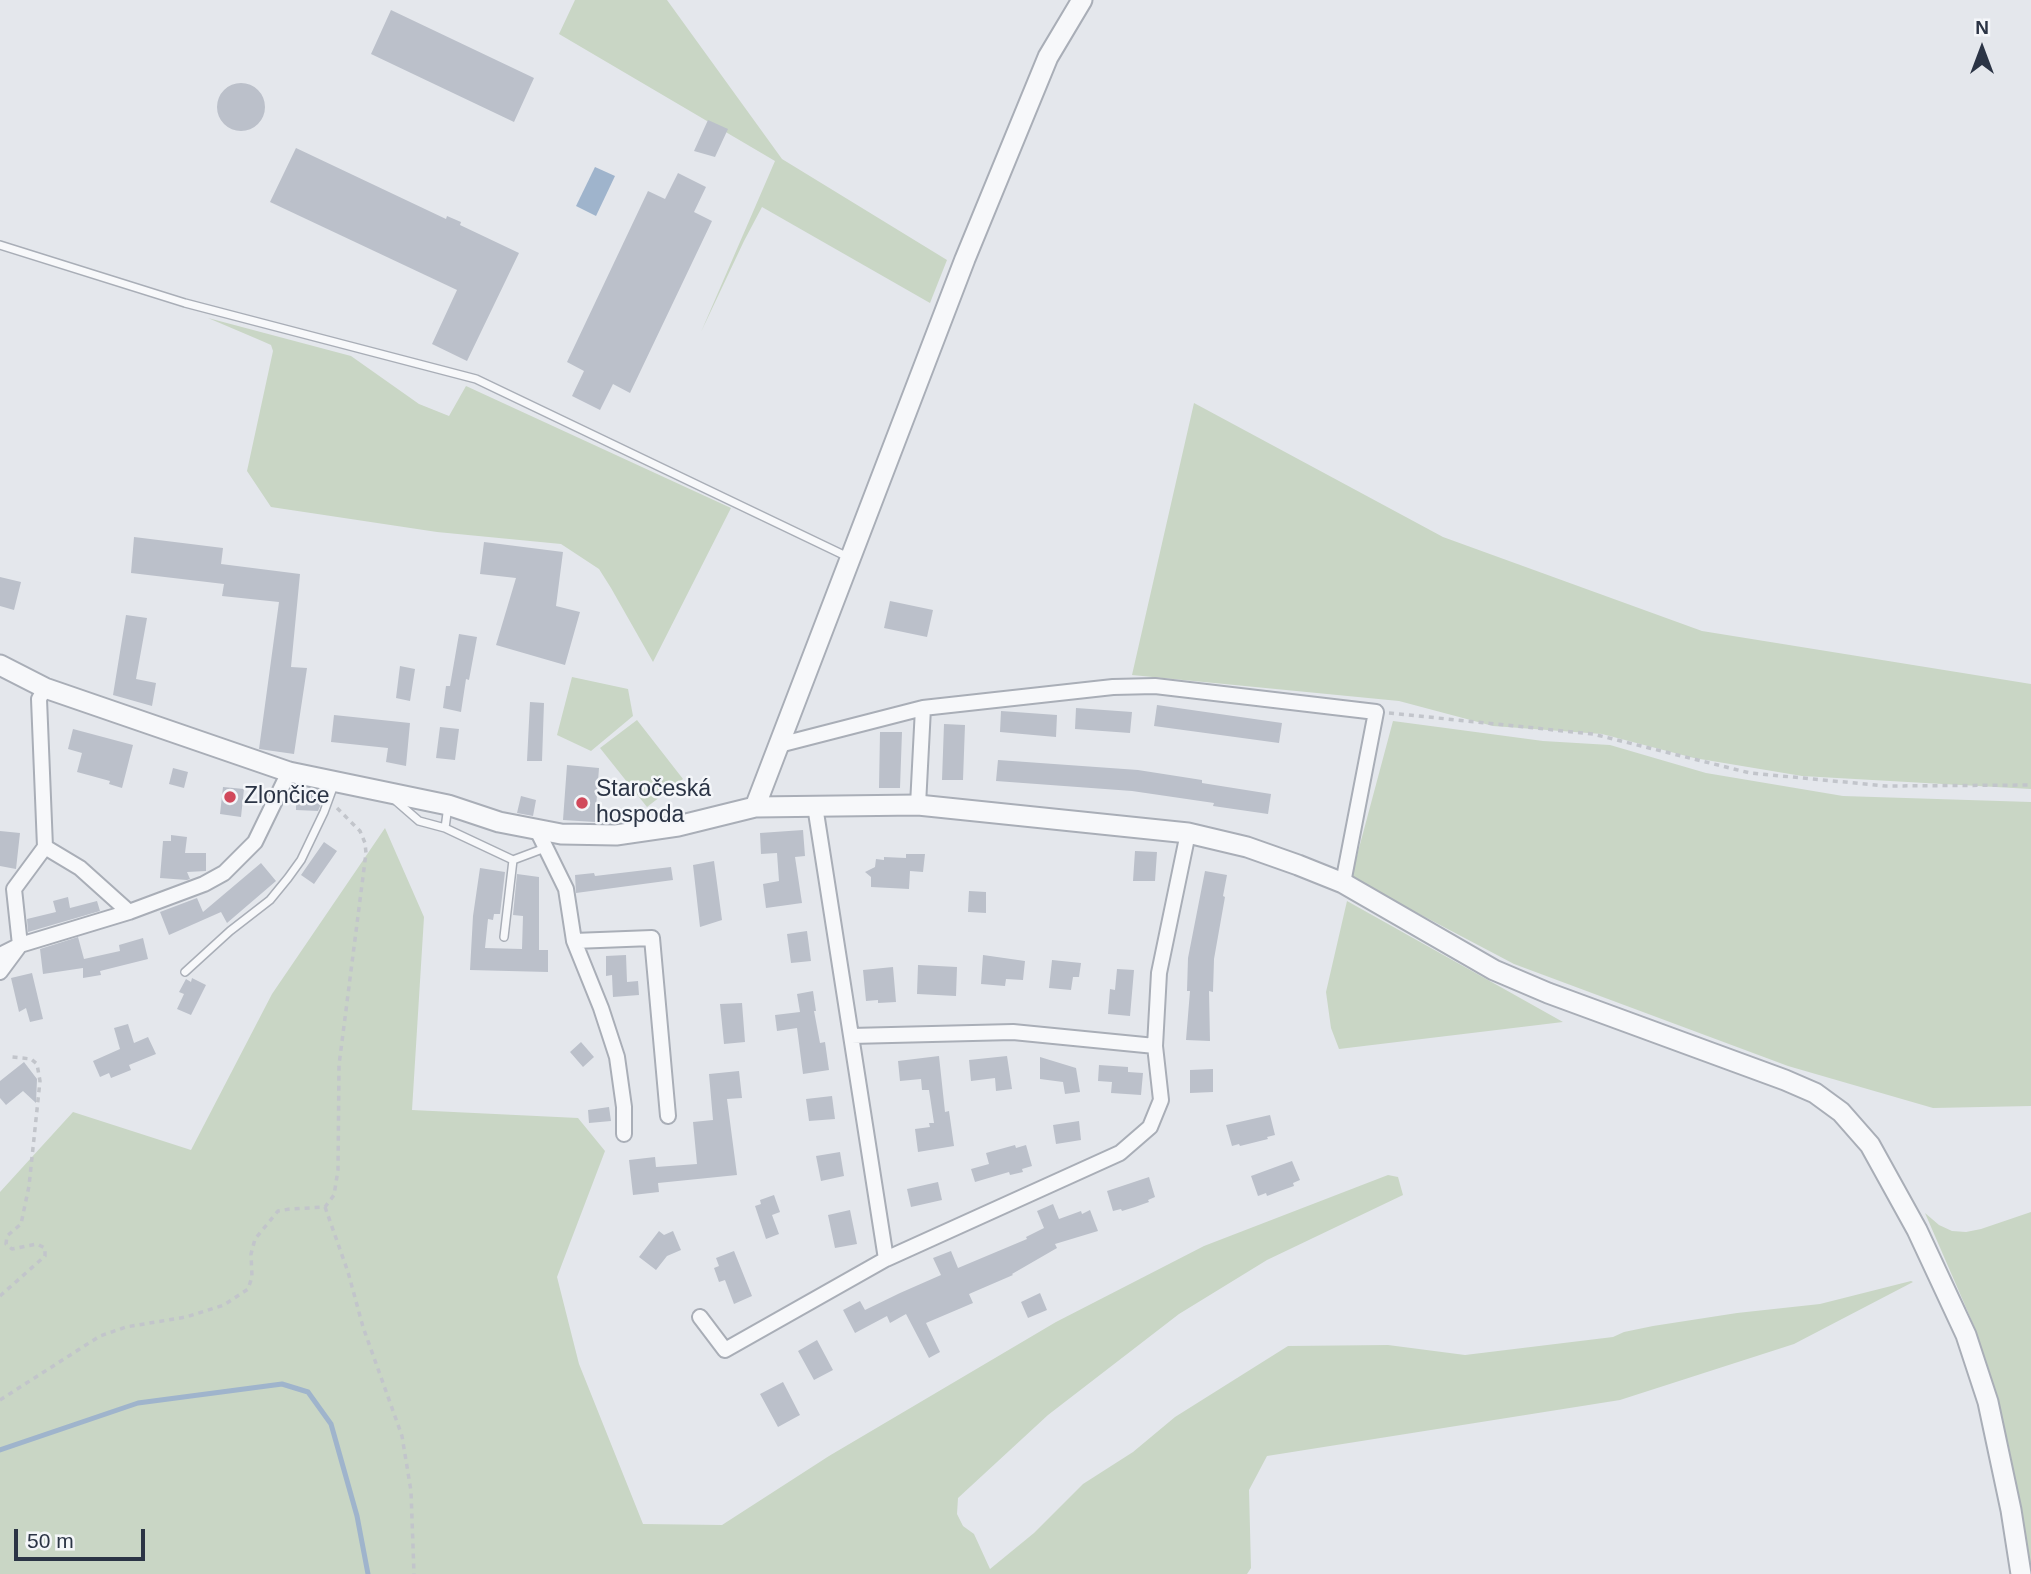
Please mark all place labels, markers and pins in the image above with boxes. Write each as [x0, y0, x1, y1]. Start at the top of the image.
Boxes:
place label: Staročeská hospoda [596, 776, 711, 830]
place label: Zlončice [244, 783, 330, 811]
marker: Zlončice [222, 789, 238, 805]
marker: Staročeská hospoda [574, 795, 590, 811]

